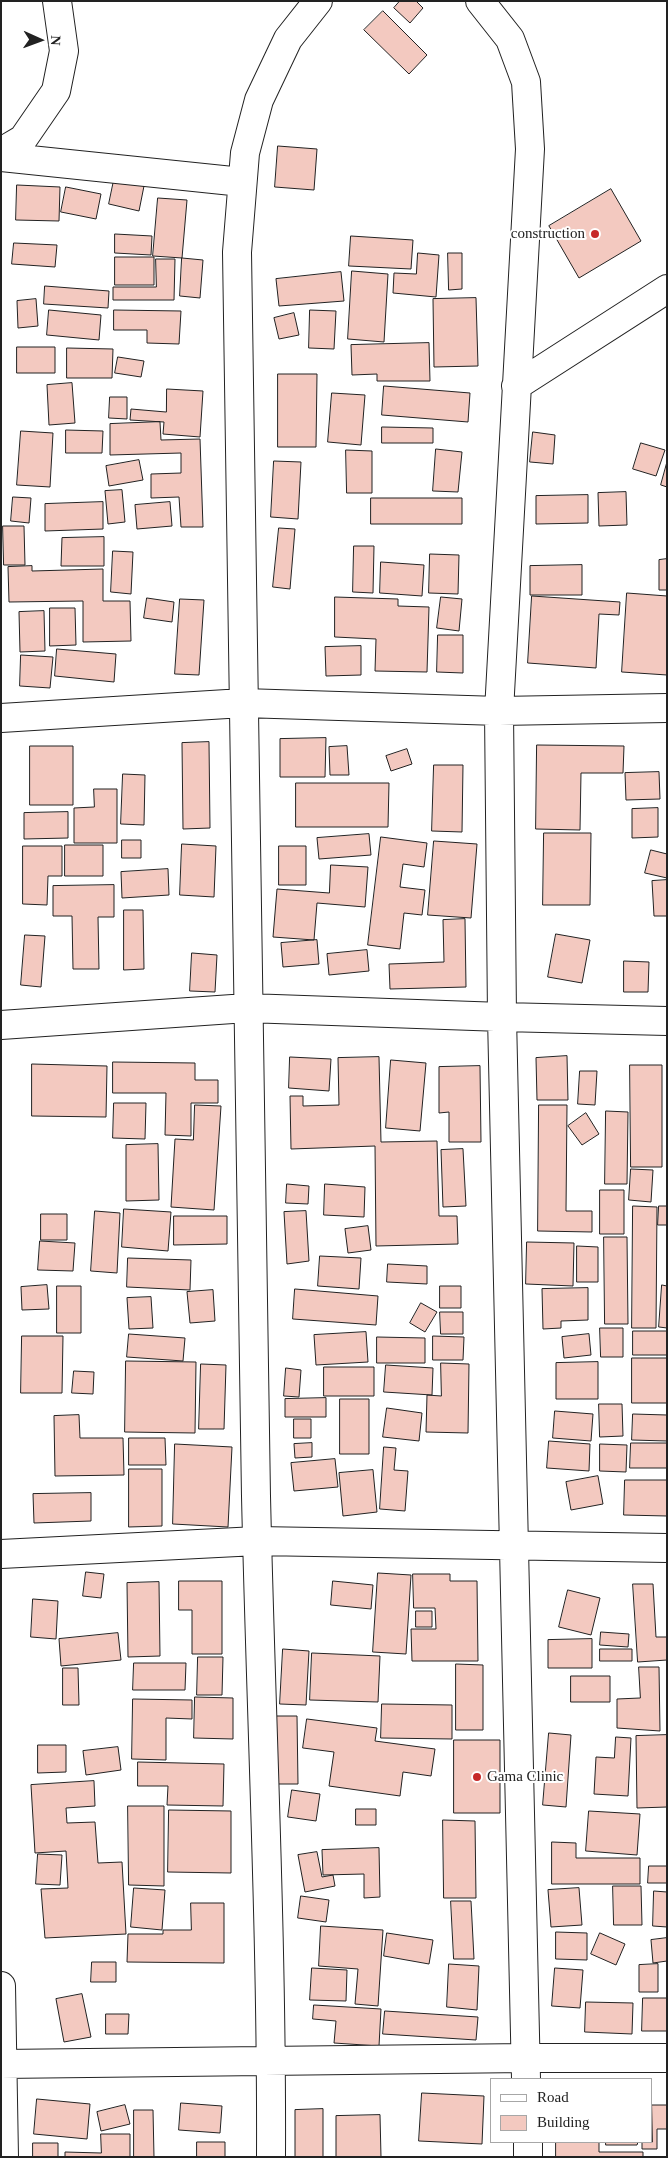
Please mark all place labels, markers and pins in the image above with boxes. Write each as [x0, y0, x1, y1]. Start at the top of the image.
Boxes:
place label: construction [511, 225, 585, 243]
marker: construction [589, 228, 601, 240]
place label: Gama Clinic [487, 1768, 563, 1786]
marker: Gama Clinic [471, 1771, 483, 1783]

